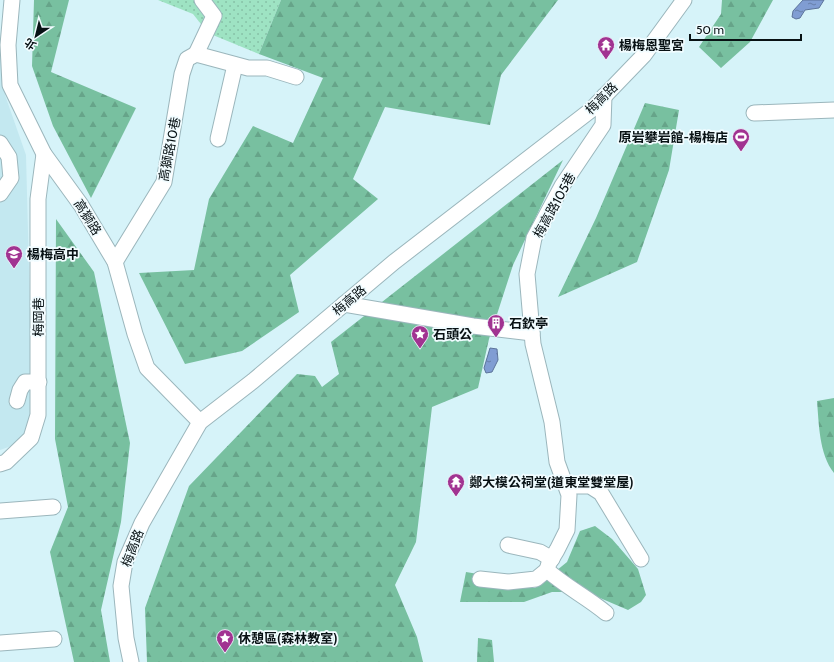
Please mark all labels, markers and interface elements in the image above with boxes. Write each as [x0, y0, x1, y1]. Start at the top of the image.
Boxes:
north arrow [16, 16, 56, 56]
scale bar [690, 16, 801, 42]
text: 50 m [696, 22, 724, 37]
text: 北 [22, 35, 39, 53]
temple icon: 楊梅恩聖宮 [596, 35, 616, 60]
place label: 楊梅恩聖宮 [619, 37, 684, 53]
street label: 梅高路 [582, 79, 620, 117]
street label: 高獅路10巷 [155, 115, 183, 183]
sports icon: 原岩攀岩館-楊梅店 [731, 127, 751, 152]
place label: 原岩攀岩館-楊梅店 [619, 129, 728, 145]
street label: 梅高路105巷 [529, 169, 579, 241]
street label: 高獅路 [71, 196, 105, 238]
school or university icon: 楊梅高中 [4, 244, 24, 269]
place label: 楊梅高中 [27, 246, 79, 262]
street label: 梅高路 [329, 281, 369, 319]
street label: 梅岡巷 [30, 297, 46, 337]
building icon: 石欽亭 [486, 313, 506, 338]
place label: 石欽亭 [509, 315, 548, 331]
place icon: 石頭公 [410, 324, 430, 349]
place label: 石頭公 [433, 326, 472, 342]
temple icon: 鄭大模公祠堂(道東堂雙堂屋) [446, 472, 466, 497]
place label: 鄭大模公祠堂(道東堂雙堂屋) [469, 474, 634, 490]
street label: 梅高路 [118, 527, 146, 569]
place icon: 休憩區(森林教室) [215, 628, 235, 653]
place label: 休憩區(森林教室) [238, 630, 338, 646]

